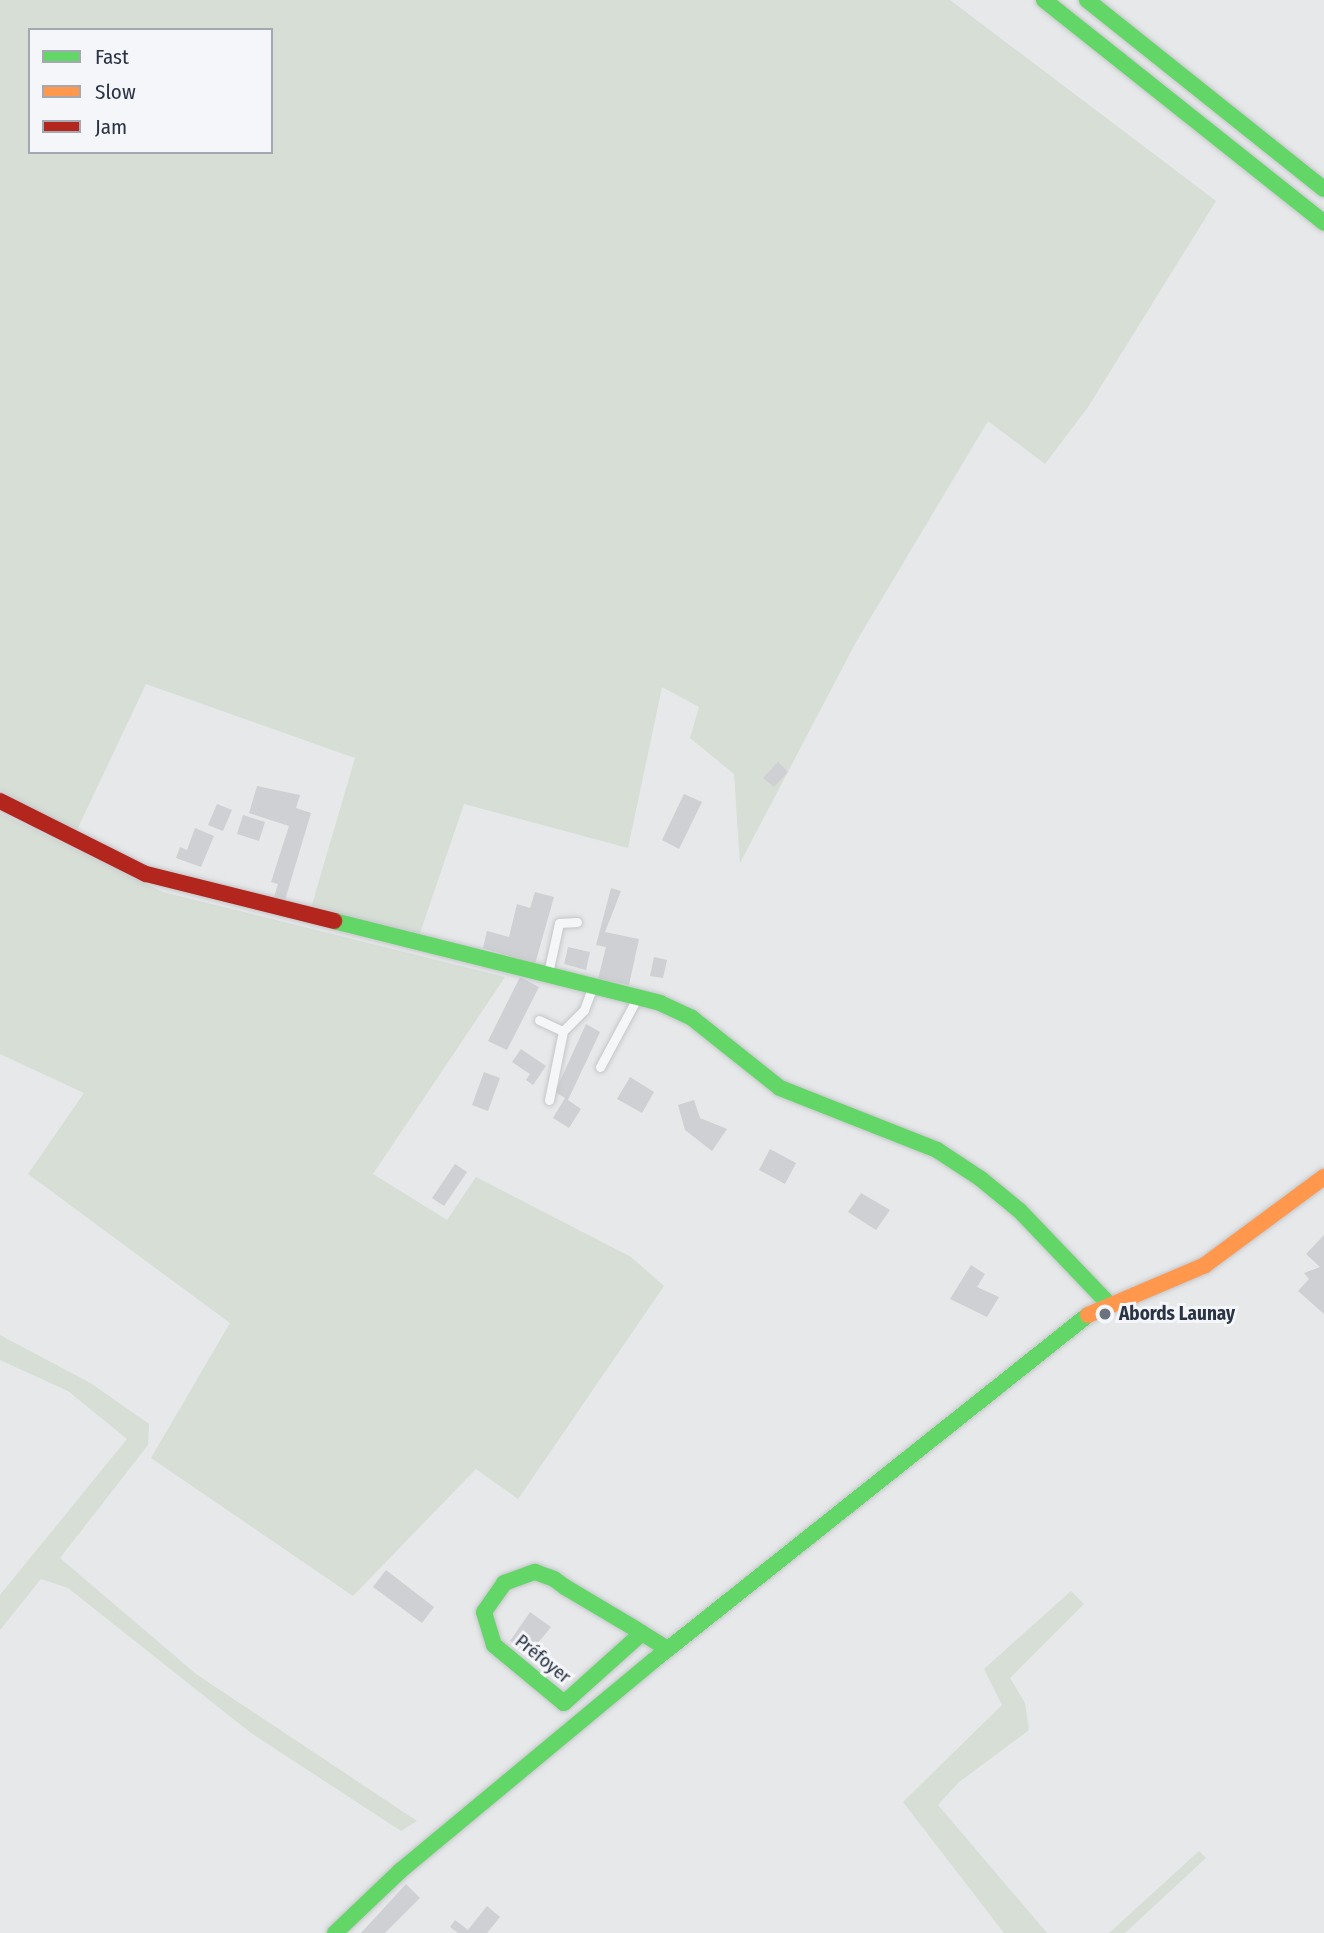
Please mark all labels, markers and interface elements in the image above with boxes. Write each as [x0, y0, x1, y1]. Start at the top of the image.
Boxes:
legend [28, 28, 273, 154]
text: Fast [95, 44, 129, 70]
text: Slow [95, 79, 136, 105]
text: Jam [95, 114, 127, 140]
place label: Abords Launay [1119, 1303, 1235, 1325]
marker: Abords Launay [1097, 1306, 1113, 1322]
street label: Préfoyer [511, 1630, 575, 1688]

